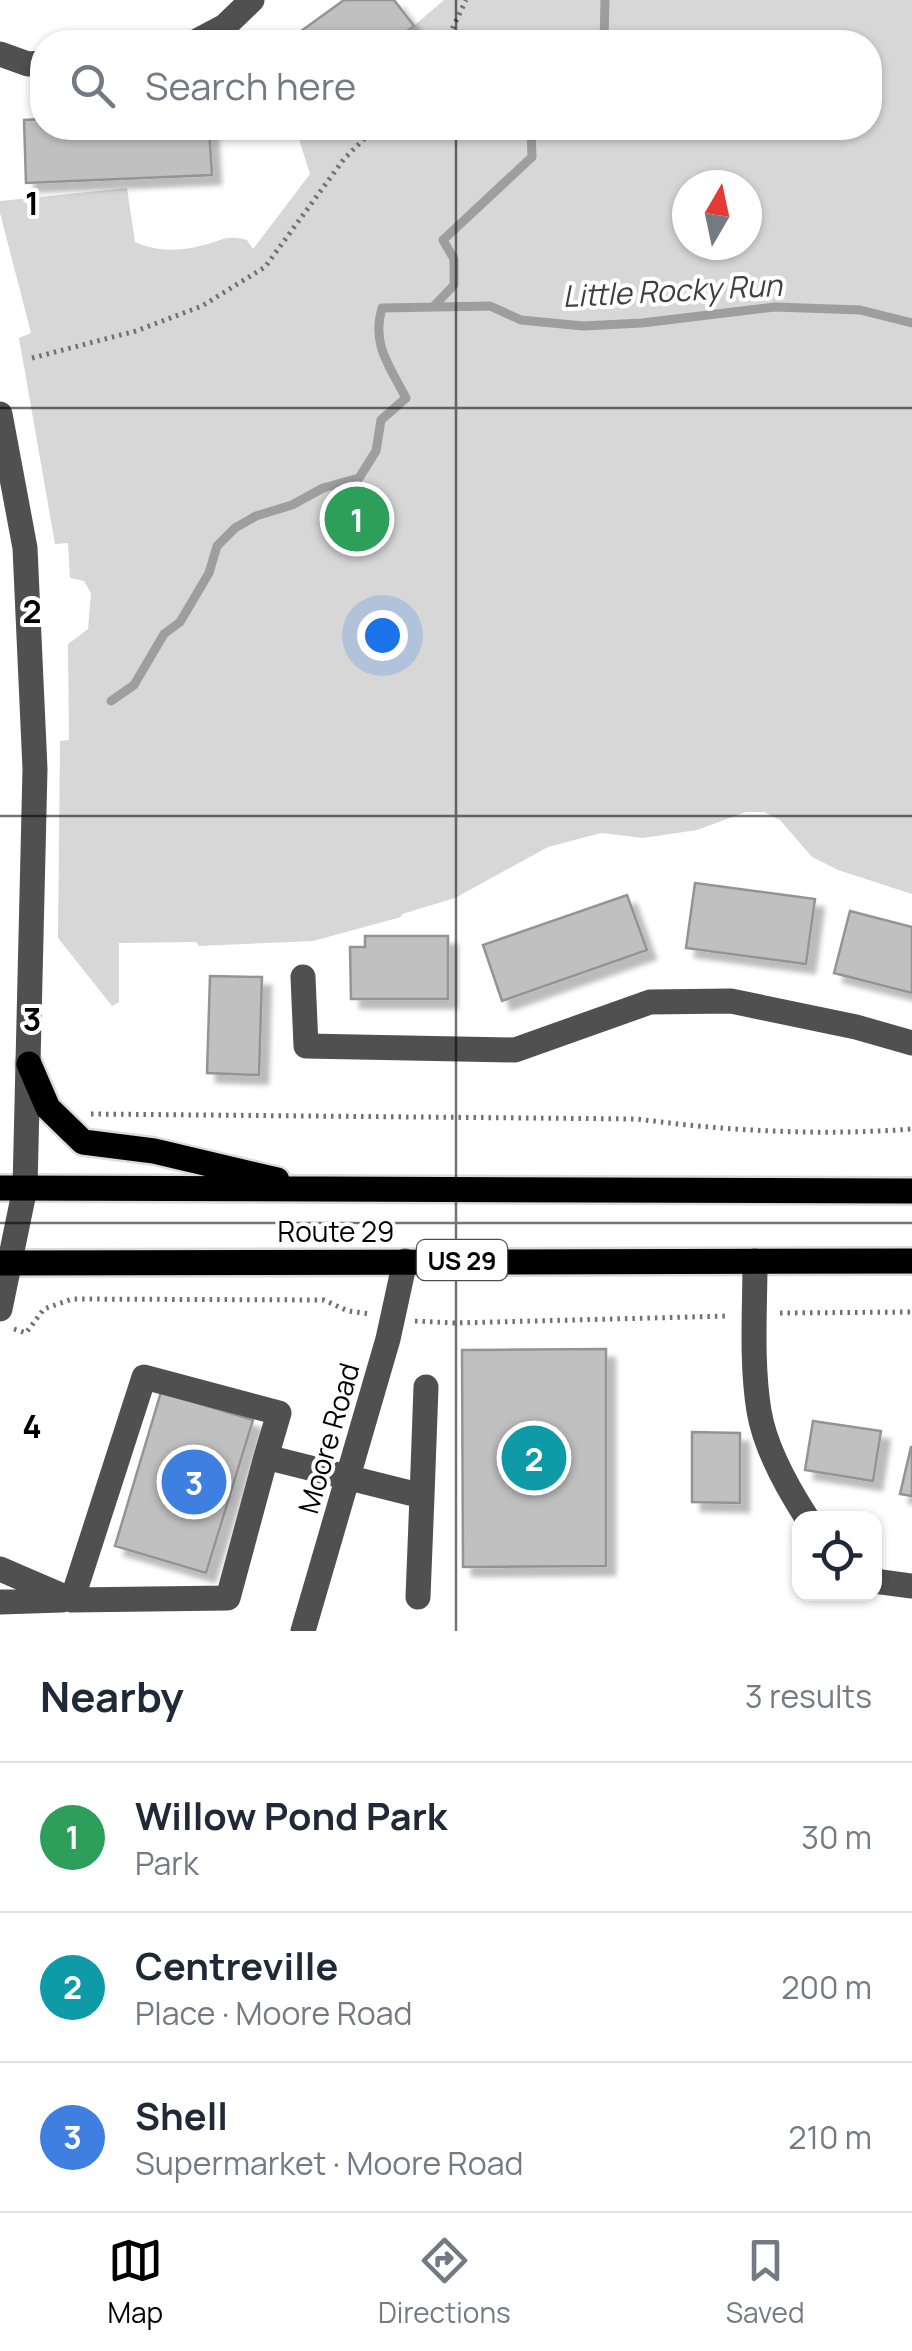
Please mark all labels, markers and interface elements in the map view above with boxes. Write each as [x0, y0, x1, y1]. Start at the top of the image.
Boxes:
search box [30, 30, 882, 140]
icon: search [65, 58, 120, 113]
text: Search here [145, 59, 356, 111]
north arrow [672, 170, 762, 260]
text: 1 [25, 181, 39, 225]
water label: Little Rocky Run [561, 264, 784, 316]
pin: 1 [324, 482, 390, 556]
text: 2 [22, 589, 42, 633]
your location [357, 610, 408, 661]
text: 3 [23, 997, 41, 1041]
street label: Route 29 [278, 1212, 394, 1250]
road number: US 29 [417, 1240, 507, 1280]
street label: Moore Road [288, 1358, 368, 1518]
text: 4 [22, 1404, 42, 1448]
pin: 2 [502, 1420, 566, 1496]
pin: 3 [162, 1444, 226, 1520]
map controls [792, 1511, 882, 1601]
button: locate [792, 1511, 882, 1601]
text: Nearby [40, 1667, 184, 1725]
text: 3 results [745, 1674, 872, 1718]
text: Willow Pond Park [135, 1789, 447, 1841]
text: 1 [65, 1815, 80, 1859]
text: 30 m [801, 1815, 872, 1859]
text: Park [135, 1841, 199, 1885]
text: Centreville [135, 1939, 338, 1991]
text: 2 [63, 1965, 82, 2009]
text: 200 m [781, 1965, 872, 2009]
text: Place · Moore Road [135, 1991, 412, 2035]
text: Shell [135, 2089, 228, 2141]
text: 3 [63, 2115, 82, 2159]
text: 210 m [788, 2115, 872, 2159]
text: Supermarket · Moore Road [135, 2141, 523, 2185]
tab: Map [107, 2233, 163, 2331]
tab: Directions [378, 2233, 511, 2331]
tab: Saved [726, 2233, 805, 2331]

